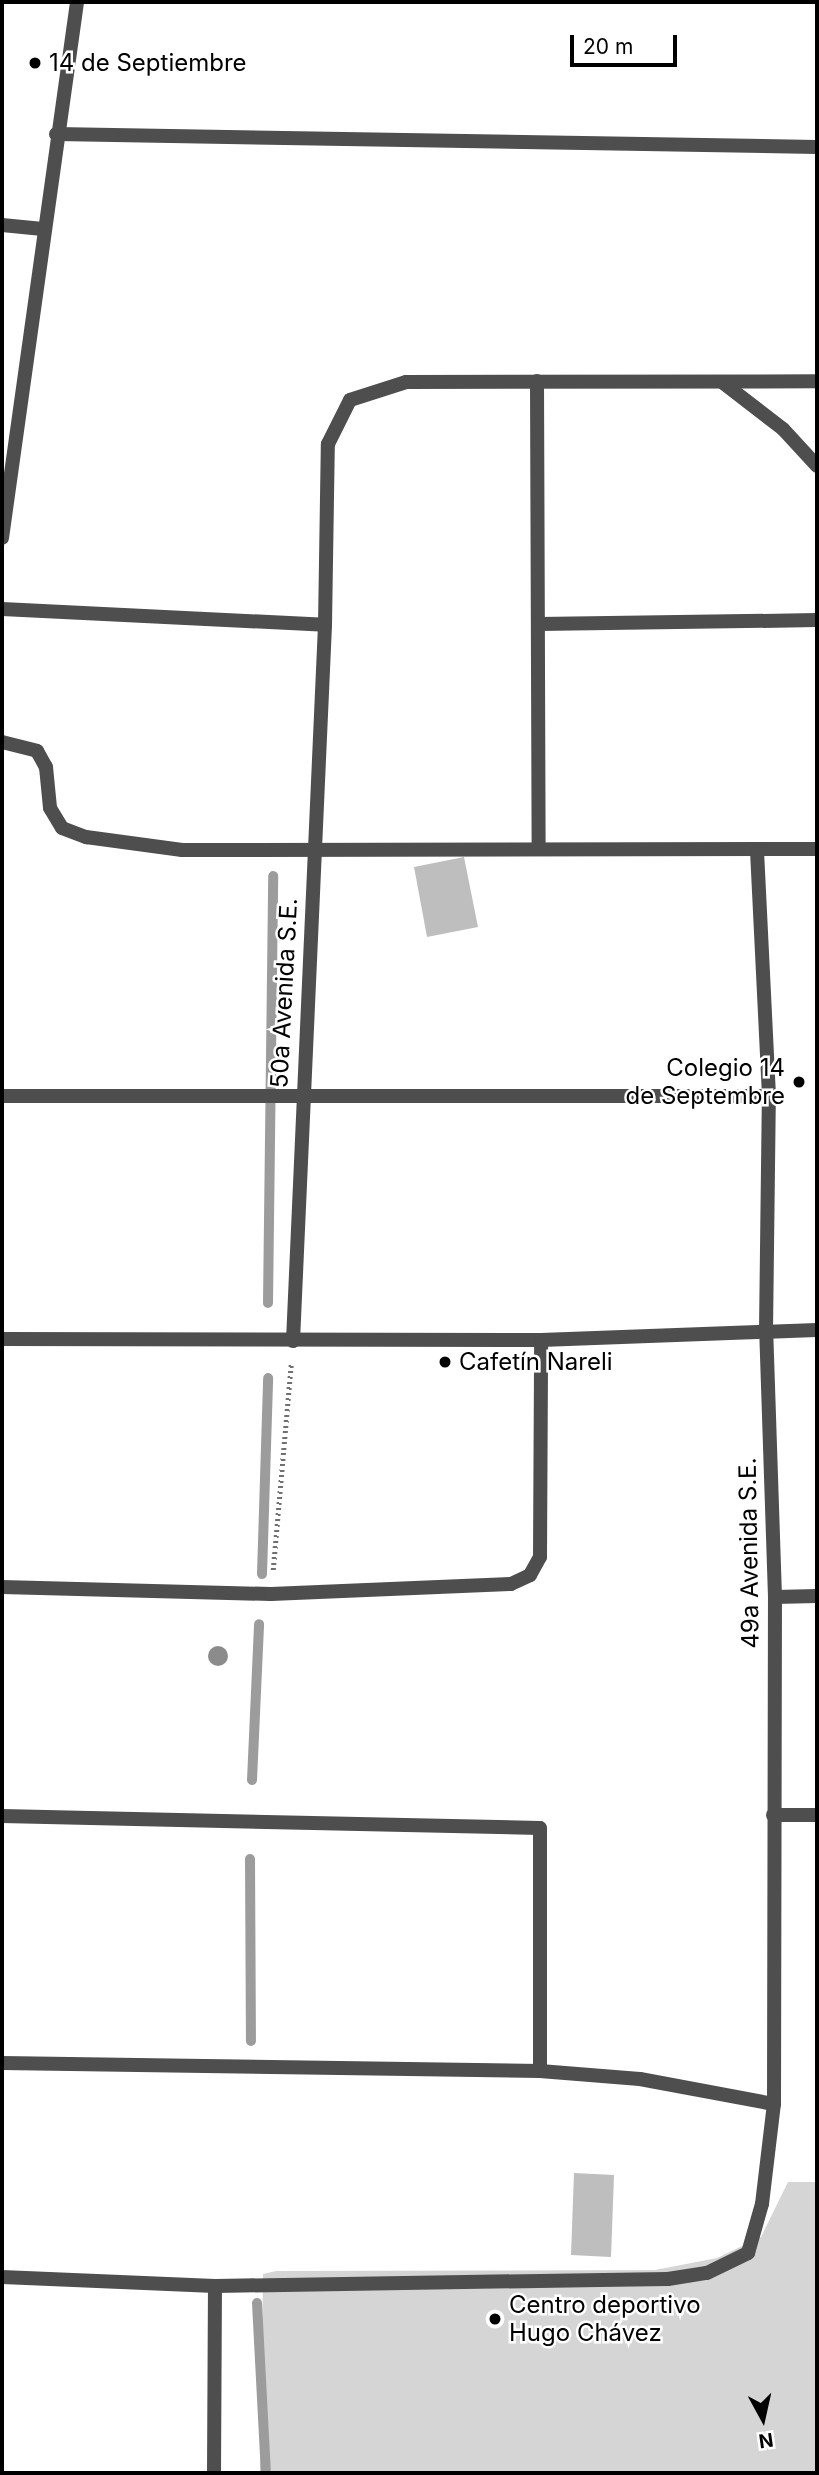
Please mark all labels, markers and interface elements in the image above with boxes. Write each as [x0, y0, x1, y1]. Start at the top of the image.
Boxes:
scale bar [574, 21, 681, 65]
text: 20 m [583, 34, 633, 59]
place label: 14 de Septiembre [49, 49, 247, 77]
marker: 14 de Septiembre [27, 55, 43, 71]
street label: 50a Avenida S.E. [265, 897, 303, 1089]
place label: Colegio 14 de Septembre [626, 1054, 785, 1110]
marker: Colegio 14 de Septembre [791, 1074, 807, 1090]
place label: Cafetín Nareli [459, 1348, 613, 1376]
marker: Cafetín Nareli [437, 1354, 453, 1370]
street label: 49a Avenida S.E. [733, 1457, 765, 1649]
place label: Centro deportivo Hugo Chávez [509, 2291, 701, 2347]
marker: Centro deportivo Hugo Chávez [487, 2311, 503, 2327]
north arrow [728, 2384, 798, 2454]
text: N [757, 2428, 775, 2453]

